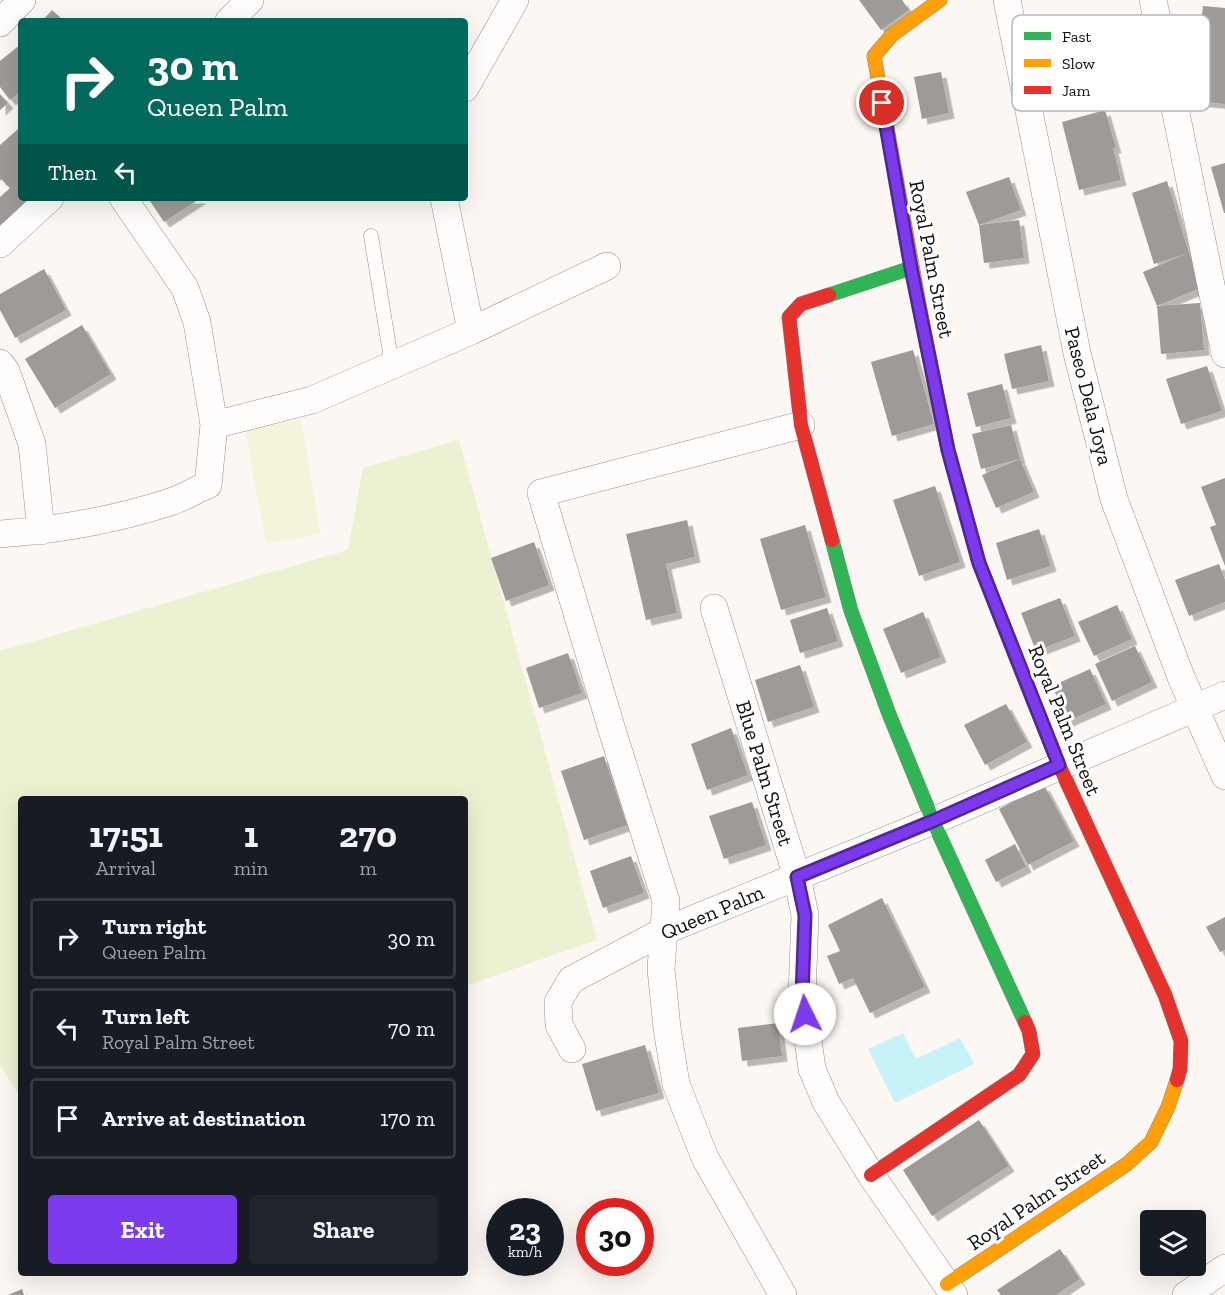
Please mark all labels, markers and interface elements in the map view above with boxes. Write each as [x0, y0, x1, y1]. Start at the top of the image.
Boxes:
legend [1012, 15, 1210, 111]
text: Fast [1062, 27, 1091, 46]
text: 30 m [147, 40, 238, 91]
icon: right [48, 42, 126, 120]
text: Slow [1062, 54, 1096, 73]
pin [856, 77, 907, 128]
text: Jam [1062, 81, 1091, 100]
icon: arrive [865, 86, 898, 119]
text: Queen Palm [147, 91, 288, 123]
icon: left [109, 156, 142, 189]
text: Then [48, 159, 97, 186]
street label: Royal Palm Street [904, 178, 960, 340]
street label: Paseo Dela Joya [1060, 324, 1118, 468]
street label: Royal Palm Street [1023, 641, 1107, 799]
street label: Blue Palm Street [731, 697, 799, 849]
text: 17:51 [89, 813, 163, 856]
text: 1 [244, 813, 258, 856]
text: 270 [339, 813, 397, 856]
text: Arrival [96, 856, 156, 880]
text: min [234, 856, 268, 880]
text: m [359, 856, 377, 880]
street label: Queen Palm [657, 879, 767, 945]
text: Turn right [102, 913, 206, 940]
icon: right [51, 922, 84, 955]
text: 30 m [388, 925, 435, 952]
text: Queen Palm [102, 940, 206, 964]
position arrow [773, 982, 837, 1046]
text: Turn left [102, 1003, 189, 1030]
icon: left [51, 1012, 84, 1045]
text: 70 m [388, 1015, 435, 1042]
text: Royal Palm Street [102, 1030, 255, 1054]
icon: arrive [51, 1102, 84, 1135]
text: Arrive at destination [102, 1105, 305, 1132]
text: 170 m [380, 1105, 435, 1132]
street label: Royal Palm Street [963, 1145, 1110, 1255]
button: Exit [48, 1195, 237, 1264]
button: Share [249, 1195, 438, 1264]
speed limit sign: 30 [576, 1198, 654, 1276]
map controls [1140, 1210, 1206, 1276]
button: layers [1140, 1210, 1206, 1276]
text: 23 [509, 1212, 541, 1248]
text: km/h [508, 1243, 542, 1261]

